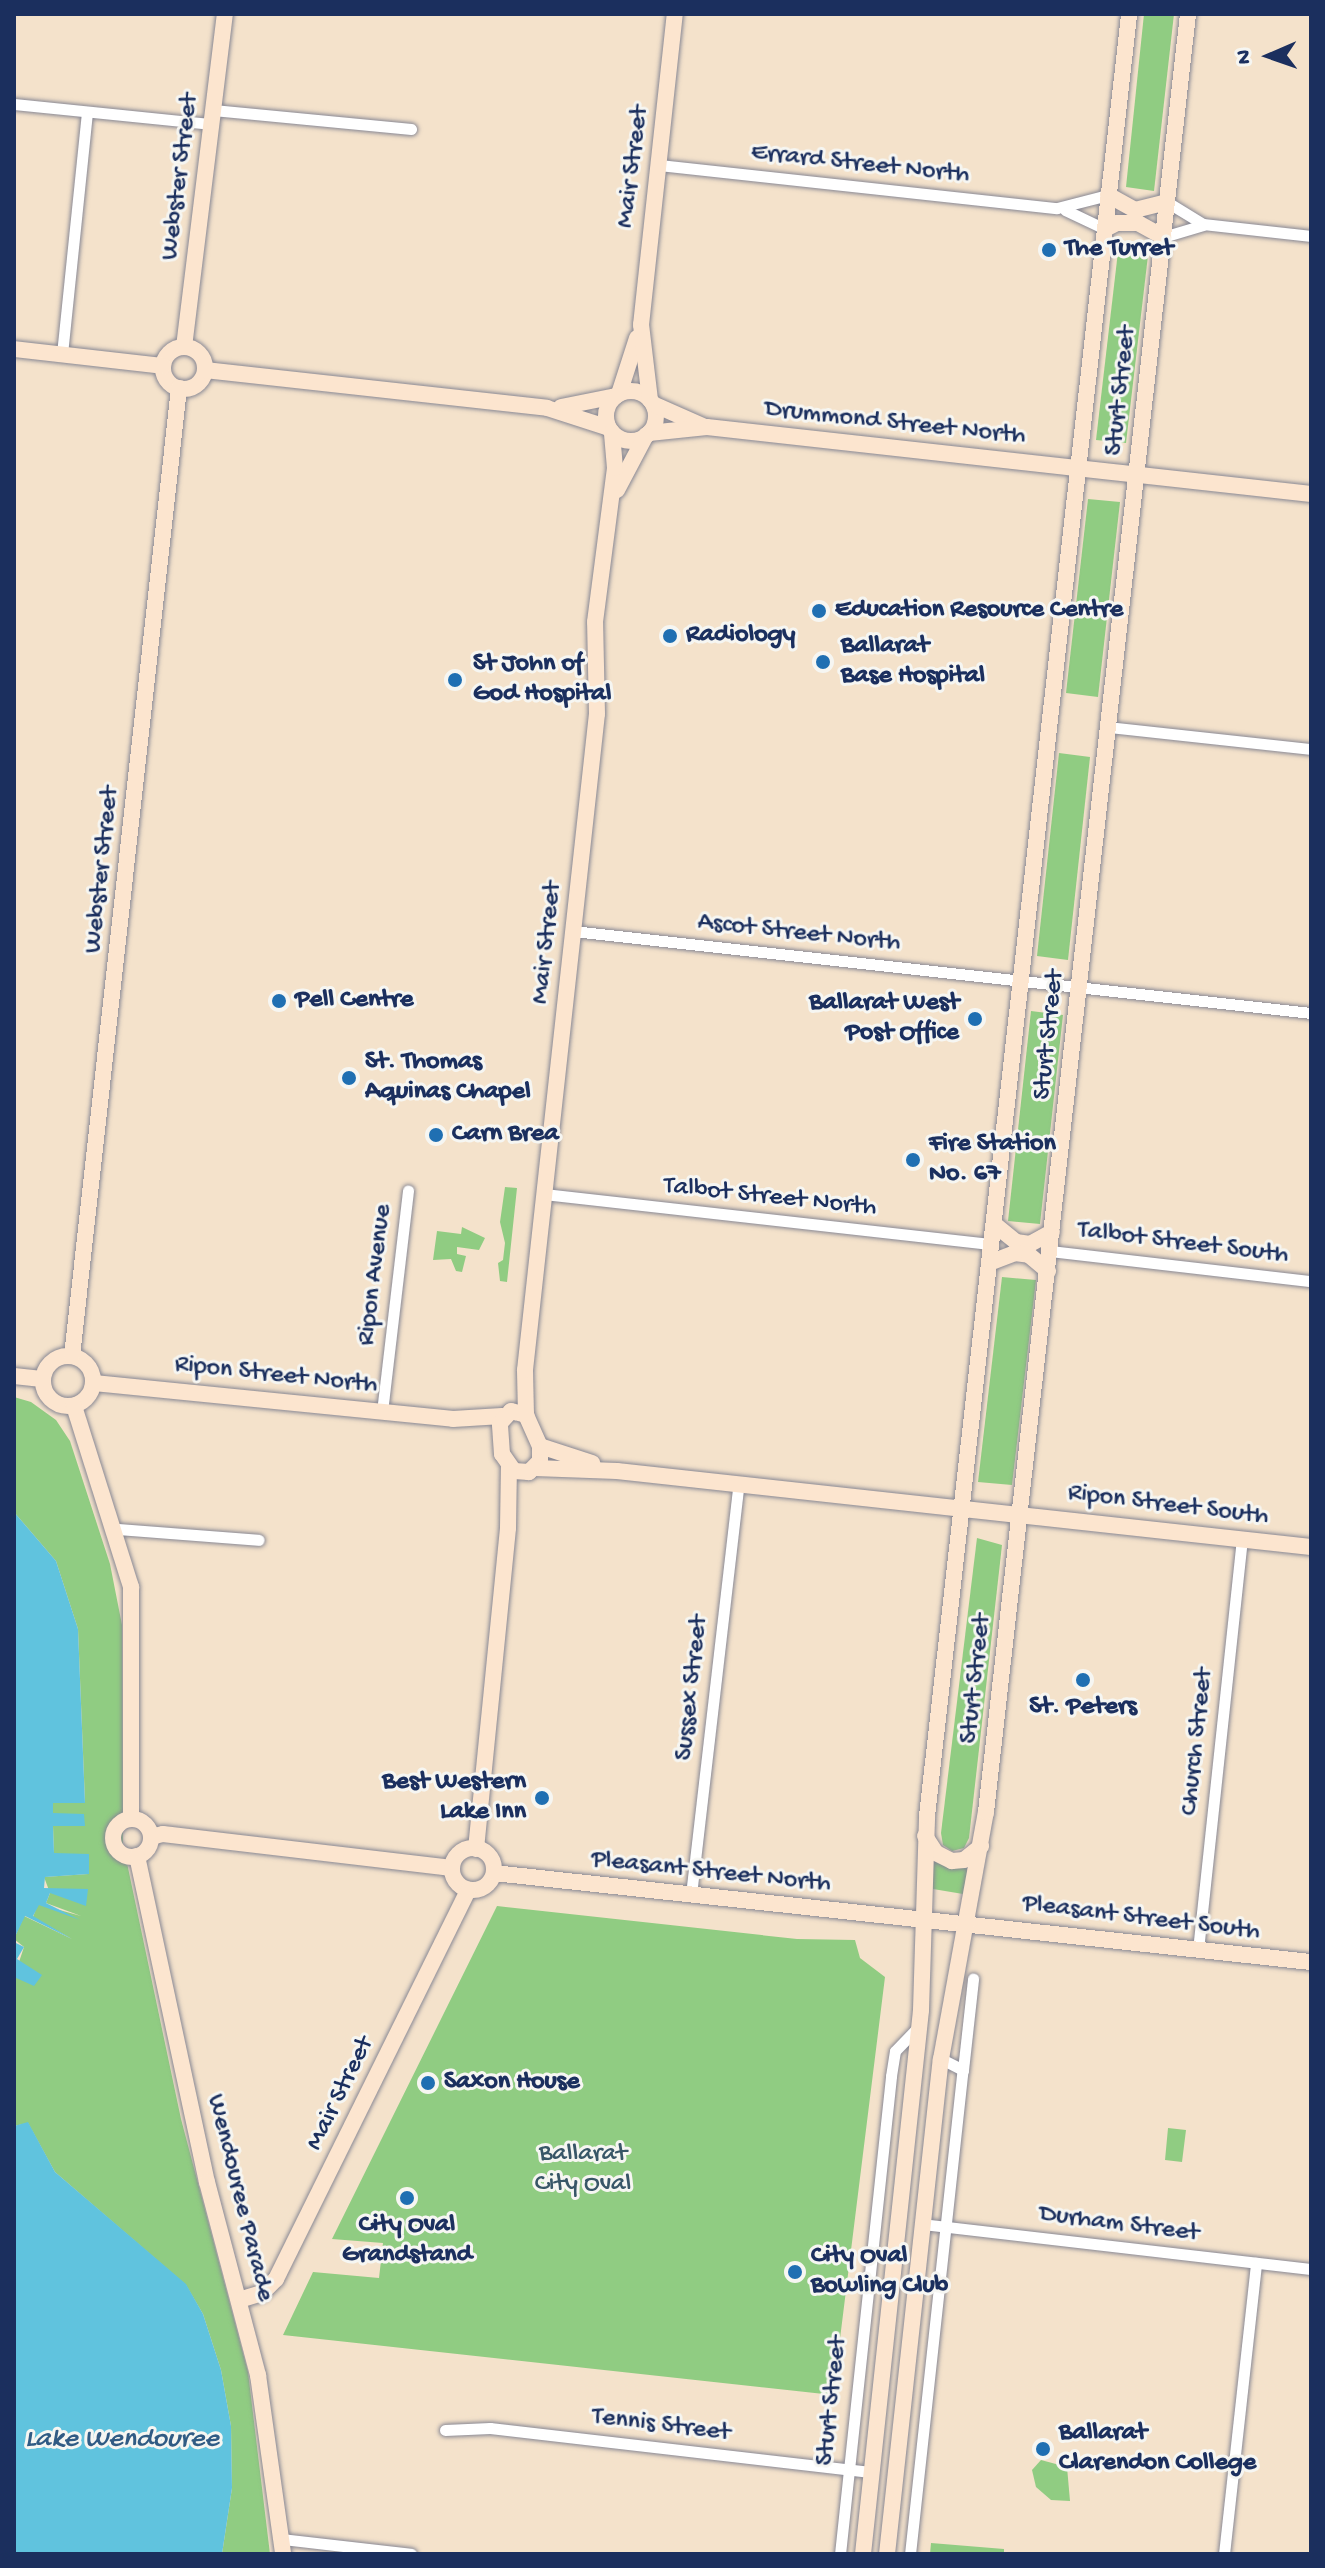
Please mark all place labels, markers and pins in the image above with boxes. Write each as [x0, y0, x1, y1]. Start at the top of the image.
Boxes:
place label: The Turret [1065, 234, 1173, 266]
marker: The Turret [1040, 241, 1058, 259]
place label: Education Resource Centre [835, 595, 1123, 627]
marker: Education Resource Centre [810, 602, 828, 620]
place label: Radiology [686, 620, 795, 652]
marker: Radiology [661, 627, 679, 645]
place label: Ballarat Base Hospital [841, 631, 985, 692]
place label: St John of God Hospital [473, 649, 611, 710]
marker: Ballarat Base Hospital [812, 651, 834, 673]
marker: St John of God Hospital [444, 669, 466, 691]
place label: Pell Centre [295, 985, 413, 1017]
place label: Ballarat West Post Office [809, 988, 959, 1050]
marker: Pell Centre [270, 992, 288, 1010]
marker: Ballarat West Post Office [966, 1010, 984, 1028]
place label: St. Thomas Aquinas Chapel [365, 1047, 531, 1108]
marker: St. Thomas Aquinas Chapel [340, 1069, 358, 1087]
place label: Carn Brea [452, 1119, 559, 1151]
marker: Carn Brea [427, 1126, 445, 1144]
place label: Fire Station No. 67 [929, 1129, 1056, 1190]
marker: Fire Station No. 67 [904, 1151, 922, 1169]
marker: St. Peters [1074, 1671, 1092, 1689]
place label: St. Peters [1029, 1692, 1137, 1724]
place label: Best Western Lake Inn [382, 1767, 526, 1828]
marker: Best Western Lake Inn [533, 1789, 551, 1807]
place label: Saxon House [444, 2067, 580, 2099]
marker: Saxon House [419, 2074, 437, 2092]
marker: City Oval Grandstand [398, 2189, 416, 2207]
place label: City Oval Grandstand [342, 2210, 472, 2272]
place label: City Oval Bowling Club [811, 2241, 948, 2302]
marker: City Oval Bowling Club [786, 2263, 804, 2281]
place label: Ballarat Clarendon College [1059, 2418, 1256, 2480]
marker: Ballarat Clarendon College [1034, 2440, 1052, 2458]

